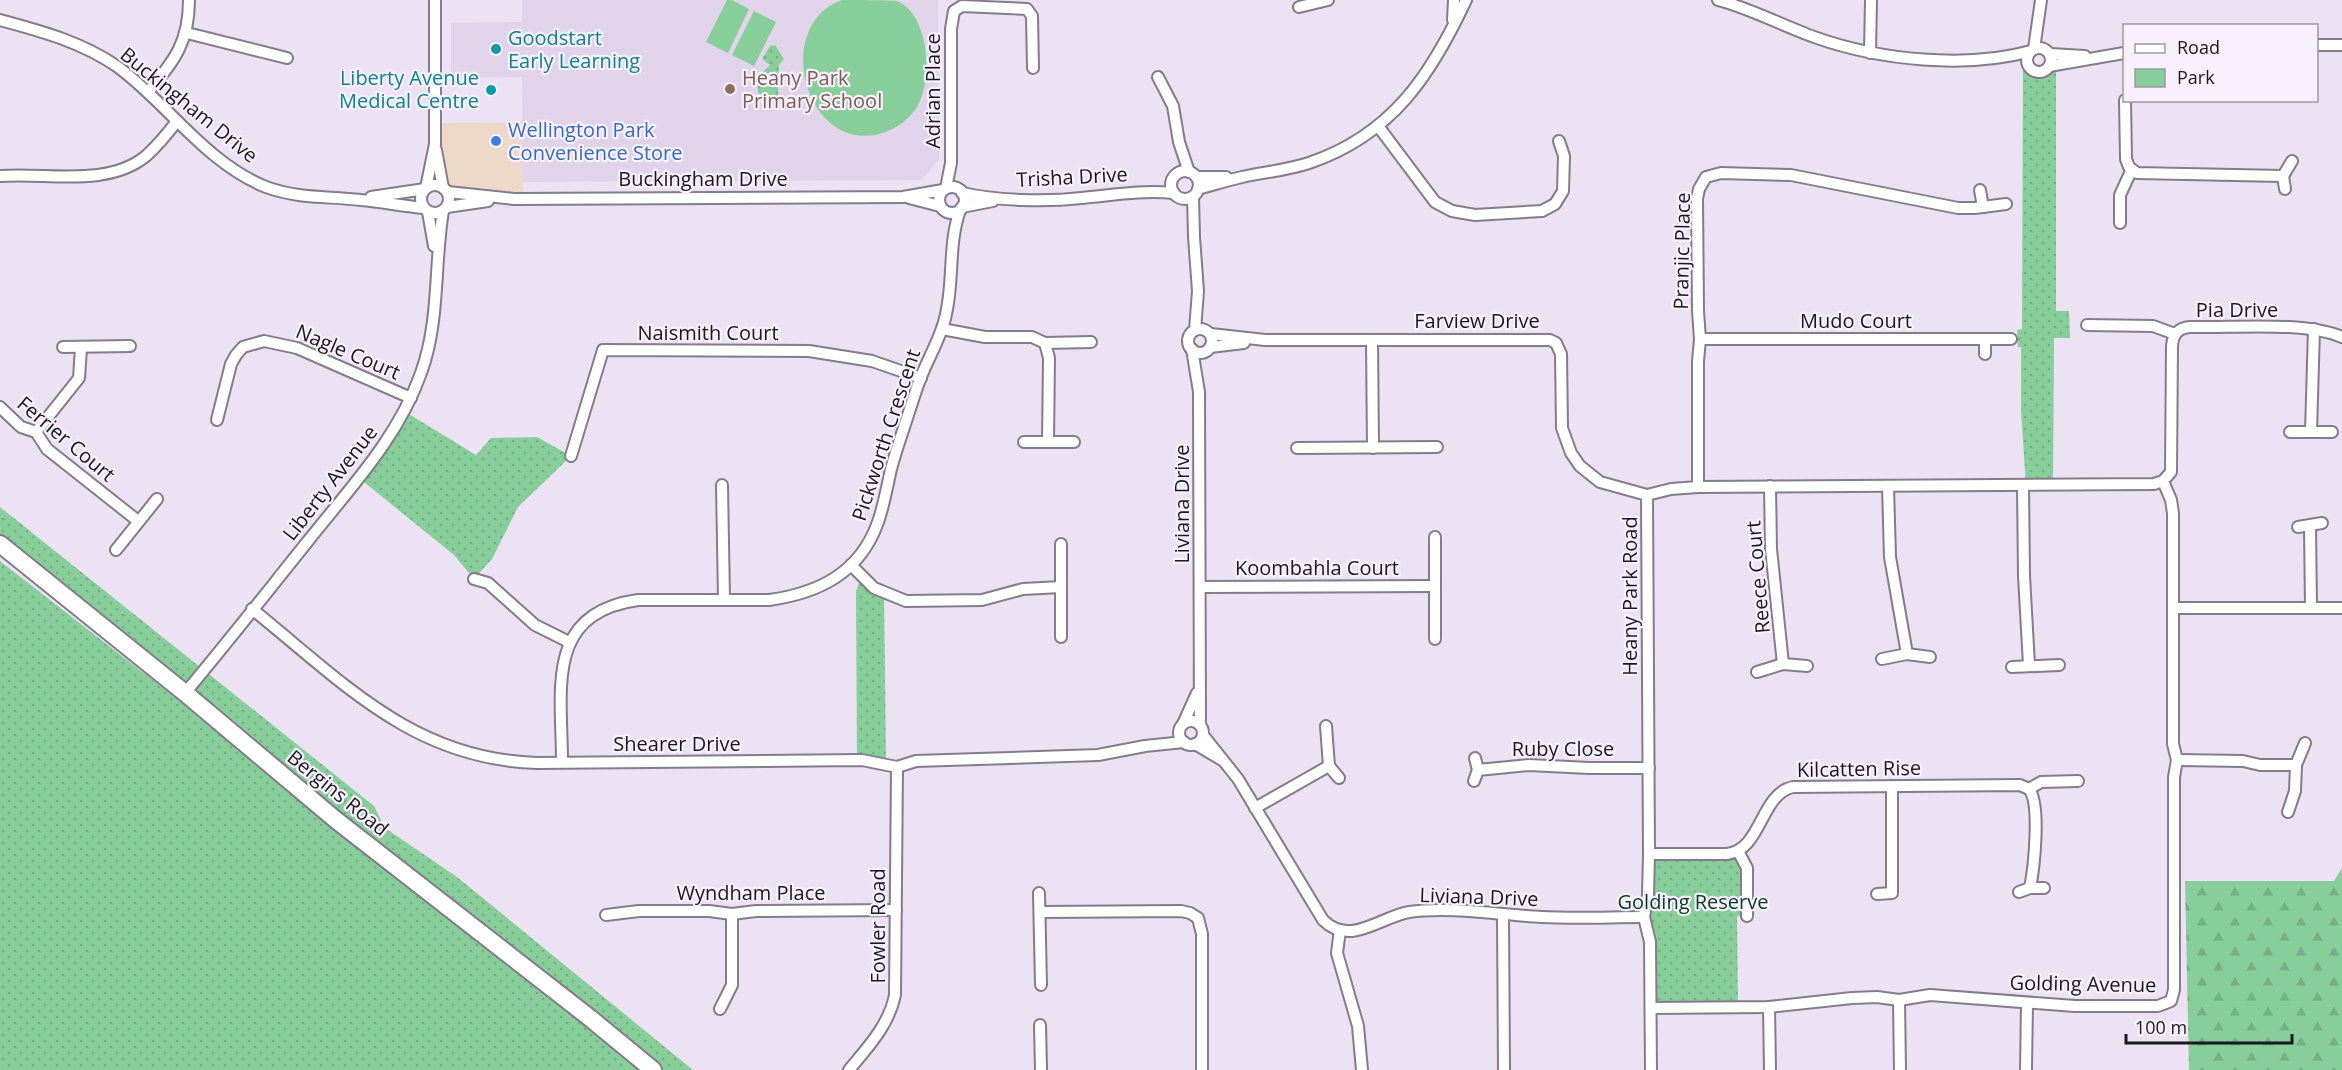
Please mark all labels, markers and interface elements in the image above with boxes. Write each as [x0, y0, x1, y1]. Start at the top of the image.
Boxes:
place label: Goodstart Early Learning [508, 24, 640, 74]
legend [2123, 24, 2318, 102]
street label: Adrian Place [919, 33, 946, 149]
text: Road [2177, 35, 2220, 59]
street label: Buckingham Drive [115, 41, 264, 168]
marker: Goodstart Early Learning [489, 42, 503, 56]
place label: Liberty Avenue Medical Centre [339, 64, 479, 114]
place label: Heany Park Primary School [742, 64, 882, 114]
text: Park [2177, 65, 2215, 89]
marker: Heany Park Primary School [723, 82, 737, 96]
marker: Liberty Avenue Medical Centre [484, 83, 498, 97]
place label: Wellington Park Convenience Store [508, 116, 682, 166]
marker: Wellington Park Convenience Store [489, 134, 503, 148]
street label: Trisha Drive [1016, 160, 1128, 193]
street label: Buckingham Drive [618, 165, 788, 192]
street label: Pranjic Place [1667, 192, 1696, 310]
street label: Pia Drive [2196, 296, 2278, 323]
street label: Farview Drive [1414, 307, 1540, 334]
street label: Mudo Court [1800, 307, 1912, 334]
street label: Nagle Court [292, 317, 404, 386]
street label: Naismith Court [637, 319, 779, 346]
street label: Pickworth Crescent [845, 345, 926, 524]
street label: Ferrier Court [12, 390, 121, 487]
street label: Liberty Avenue [276, 420, 383, 546]
street label: Liviana Drive [1168, 444, 1195, 564]
street label: Heany Park Road [1616, 516, 1643, 676]
street label: Reece Court [1739, 520, 1776, 635]
street label: Koombahla Court [1235, 554, 1399, 581]
street label: Shearer Drive [613, 730, 741, 757]
street label: Ruby Close [1512, 735, 1614, 762]
street label: Bergins Road [282, 743, 395, 842]
street label: Kilcatten Rise [1797, 754, 1921, 783]
street label: Fowler Road [864, 868, 891, 984]
street label: Wyndham Place [676, 879, 826, 906]
street label: Liviana Drive [1419, 881, 1539, 912]
park label: Golding Reserve [1618, 888, 1768, 915]
street label: Golding Avenue [2009, 969, 2157, 998]
scale bar [2126, 1007, 2292, 1045]
text: 100 m [2135, 1015, 2187, 1039]

